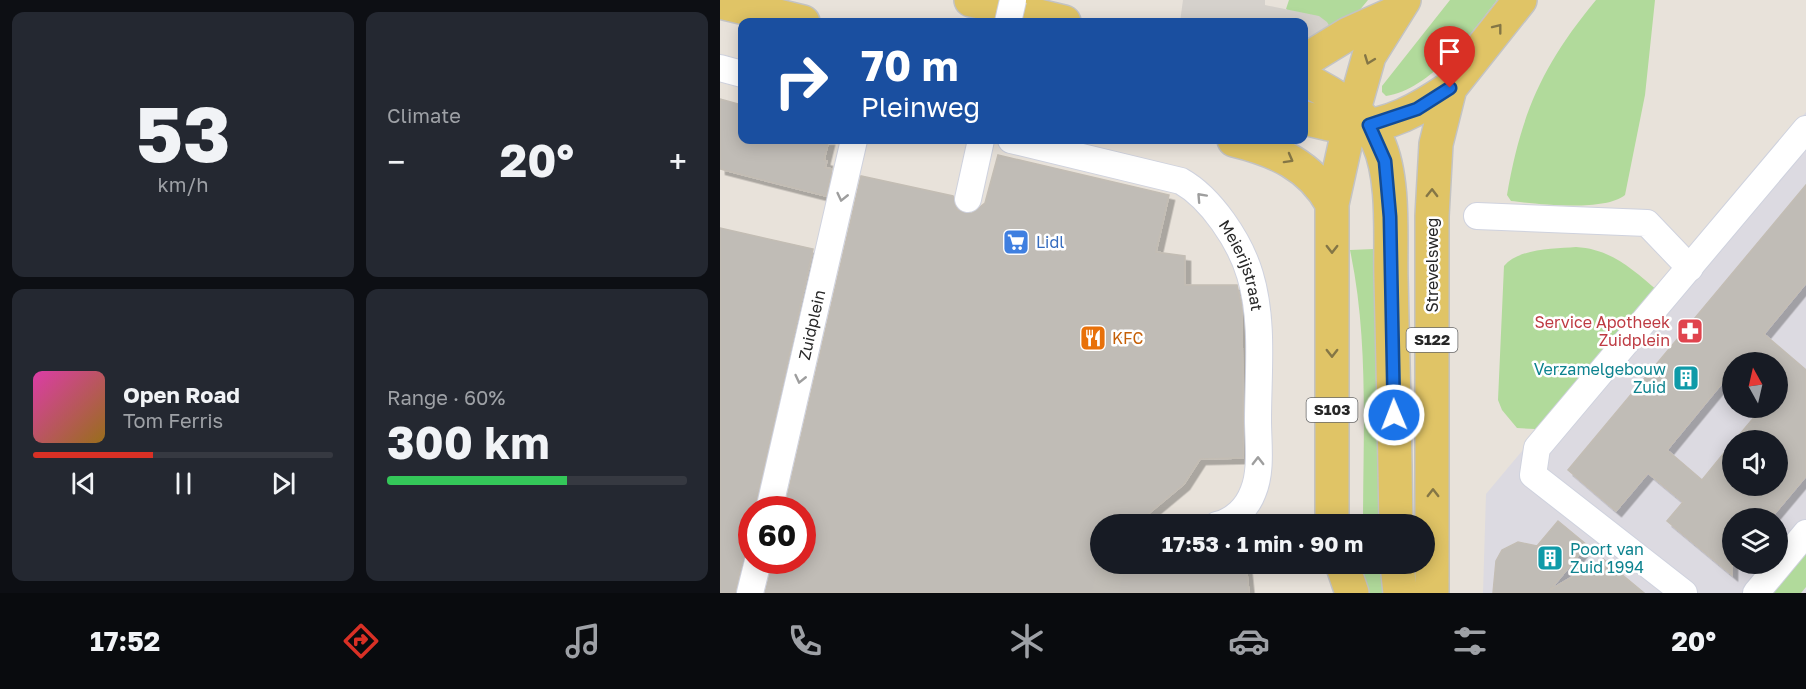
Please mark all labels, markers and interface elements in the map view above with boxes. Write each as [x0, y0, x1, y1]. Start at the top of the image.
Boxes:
one-way arrow [1491, 24, 1502, 35]
pin [1424, 26, 1475, 88]
icon: arrive [1433, 35, 1466, 68]
text: 70 m [861, 40, 958, 90]
icon: right [762, 42, 840, 120]
one-way arrow [1363, 54, 1376, 65]
text: 53 [135, 86, 231, 179]
text: Pleinweg [861, 91, 980, 123]
text: Climate [387, 103, 461, 127]
text: 20° [500, 133, 574, 187]
text: − [387, 142, 405, 181]
text: + [669, 142, 687, 181]
one-way arrow [1282, 152, 1293, 163]
text: km/h [158, 172, 208, 196]
one-way arrow [1426, 188, 1438, 197]
one-way arrow [836, 191, 849, 201]
one-way arrow [1197, 193, 1208, 204]
street label: Meierijstraat [1215, 216, 1267, 312]
street label: Strevelsweg [1422, 218, 1442, 312]
supermarket icon: Lidl [1001, 227, 1031, 257]
place label: Lidl [1036, 232, 1064, 252]
one-way arrow [1326, 244, 1338, 253]
street label: Zuidplein [794, 288, 829, 362]
place label: Service Apotheek Zuidplein [1535, 312, 1670, 350]
pharmacy icon: Service Apotheek Zuidplein [1675, 316, 1705, 346]
restaurant icon: KFC [1078, 323, 1108, 353]
place label: KFC [1112, 328, 1143, 348]
road number: S122 [1406, 328, 1458, 352]
one-way arrow [1326, 348, 1338, 357]
north arrow [1722, 352, 1788, 418]
map controls [1722, 352, 1788, 574]
place label: Verzamelgebouw Zuid [1534, 359, 1666, 397]
building icon: Verzamelgebouw Zuid [1671, 363, 1701, 393]
one-way arrow [794, 373, 807, 383]
text: Open Road [123, 381, 240, 408]
position arrow [1362, 383, 1426, 447]
text: Range · 60% [387, 385, 505, 409]
road number: S103 [1306, 398, 1358, 422]
text: Tom Ferris [123, 408, 223, 432]
text: 300 km [387, 415, 550, 469]
button: sound [1722, 430, 1788, 496]
one-way arrow [1252, 456, 1264, 465]
icon: previous [67, 467, 100, 500]
icon: pause [167, 467, 200, 500]
icon: next [267, 467, 300, 500]
one-way arrow [1427, 488, 1439, 497]
speed limit sign: 60 [738, 496, 816, 574]
button: layers [1722, 508, 1788, 574]
text: 17:53 · 1 min · 90 m [1162, 530, 1363, 557]
place label: Poort van Zuid 1994 [1570, 539, 1644, 577]
building icon: Poort van Zuid 1994 [1535, 543, 1565, 573]
icon: directions [340, 620, 382, 662]
icon: music [562, 620, 604, 662]
icon: phone [784, 620, 826, 662]
icon: climate [1006, 620, 1048, 662]
icon: car [1228, 620, 1270, 662]
icon: filters [1449, 620, 1491, 662]
text: 17:52 [90, 625, 160, 657]
text: 20° [1671, 625, 1716, 657]

